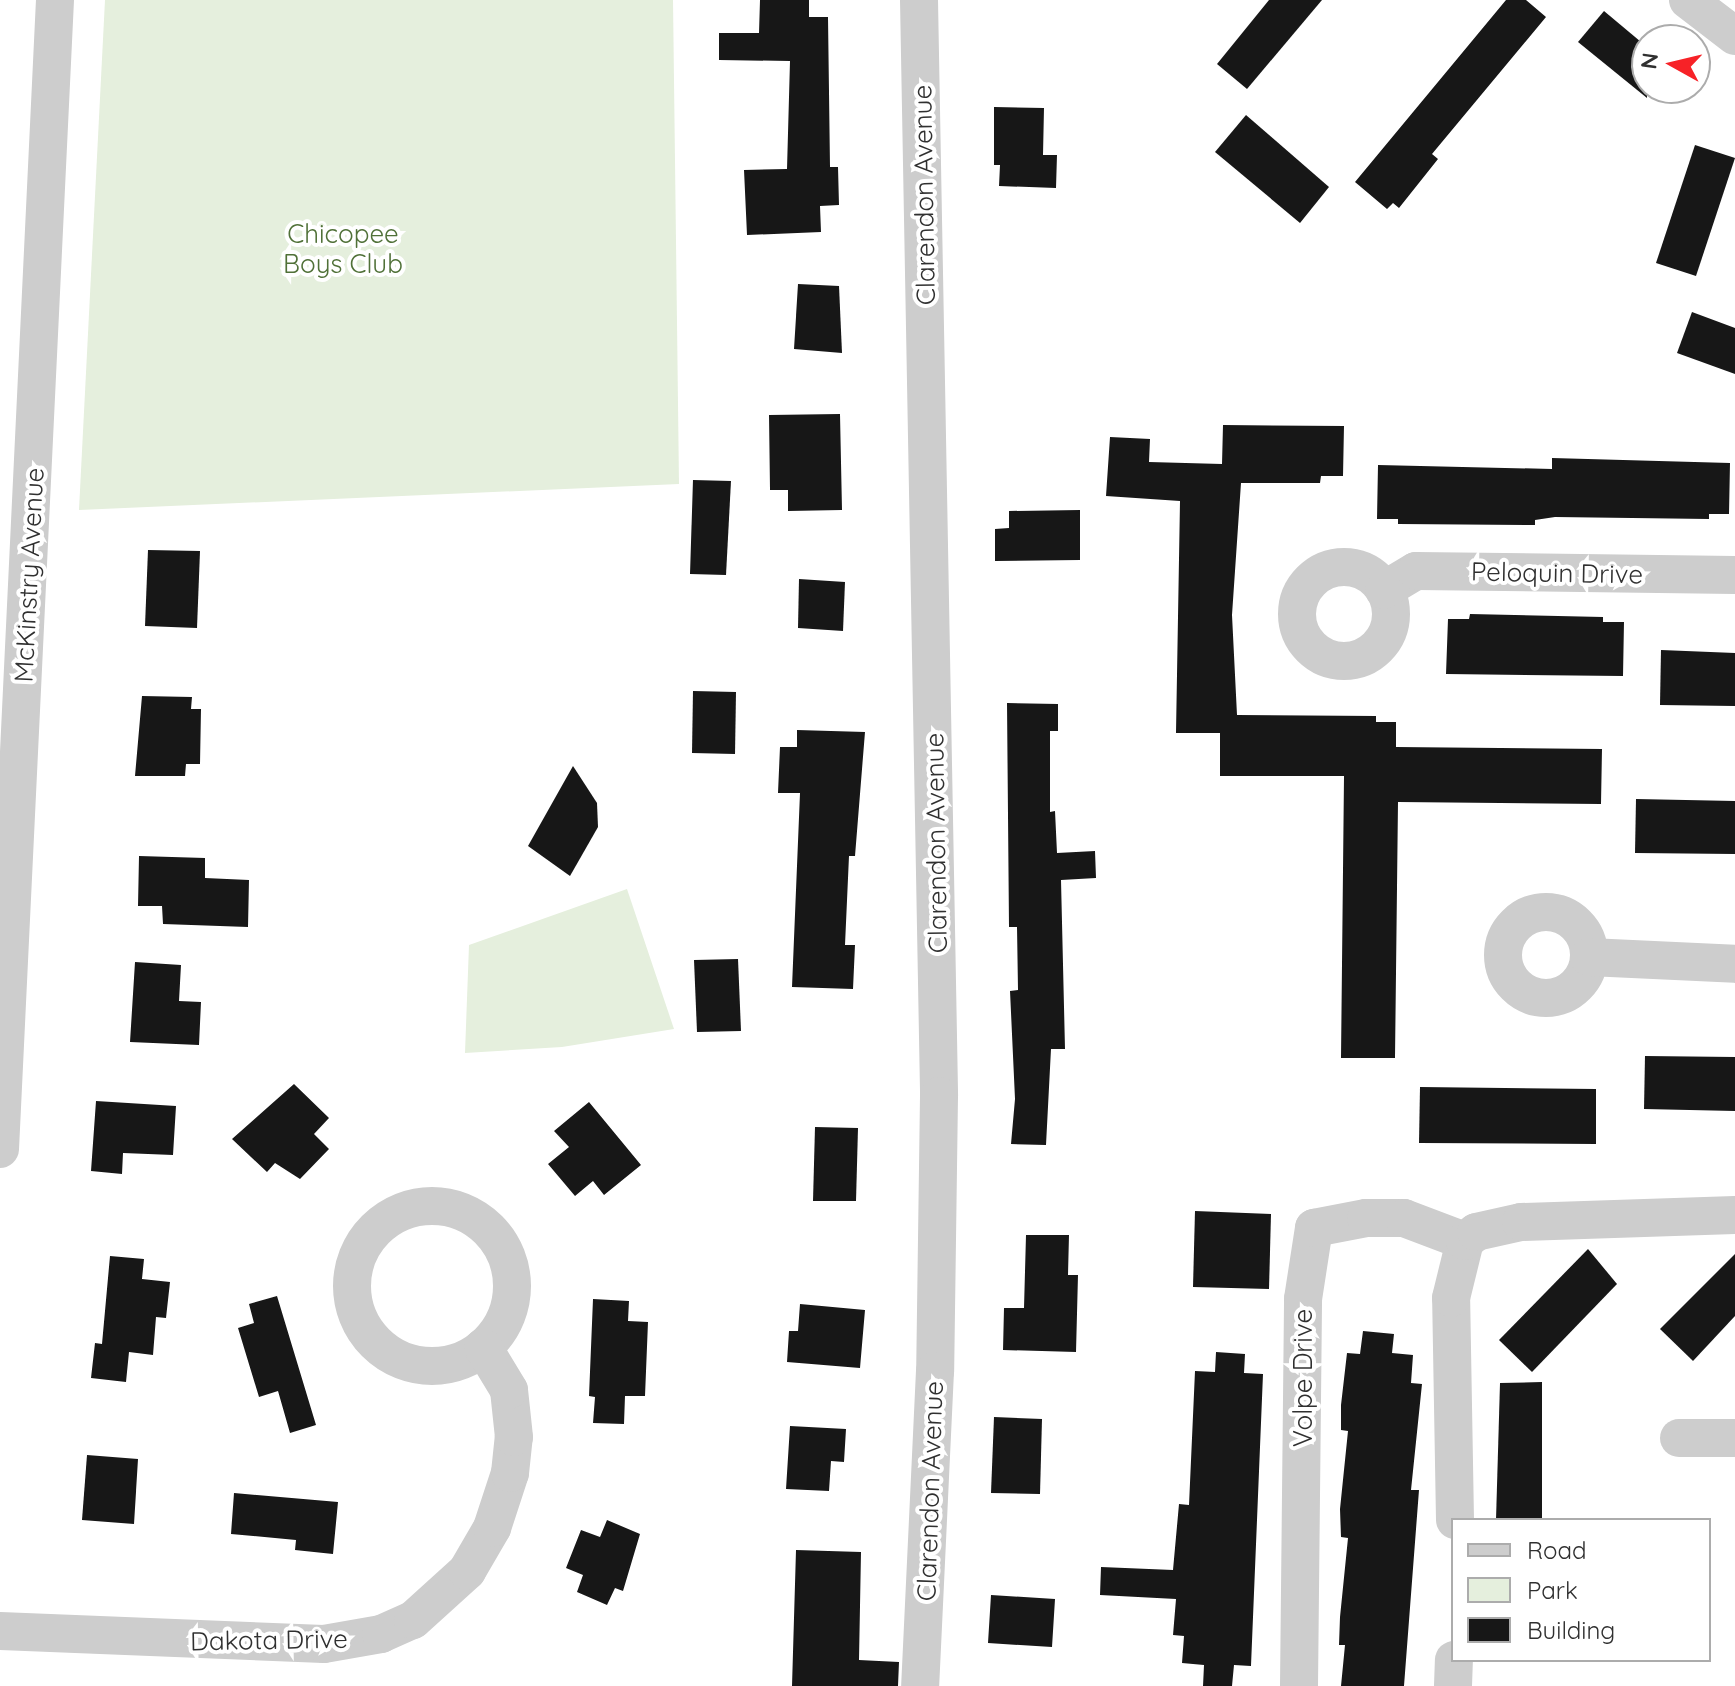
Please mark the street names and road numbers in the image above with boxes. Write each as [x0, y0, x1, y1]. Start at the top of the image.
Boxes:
street label: Clarendon Avenue [906, 85, 942, 305]
street label: McKinstry Avenue [8, 467, 50, 683]
street label: Peloquin Drive [1471, 556, 1643, 590]
street label: Clarendon Avenue [918, 733, 954, 953]
street label: Volpe Drive [1287, 1309, 1319, 1447]
street label: Clarendon Avenue [911, 1380, 949, 1602]
street label: Dakota Drive [190, 1623, 348, 1657]

